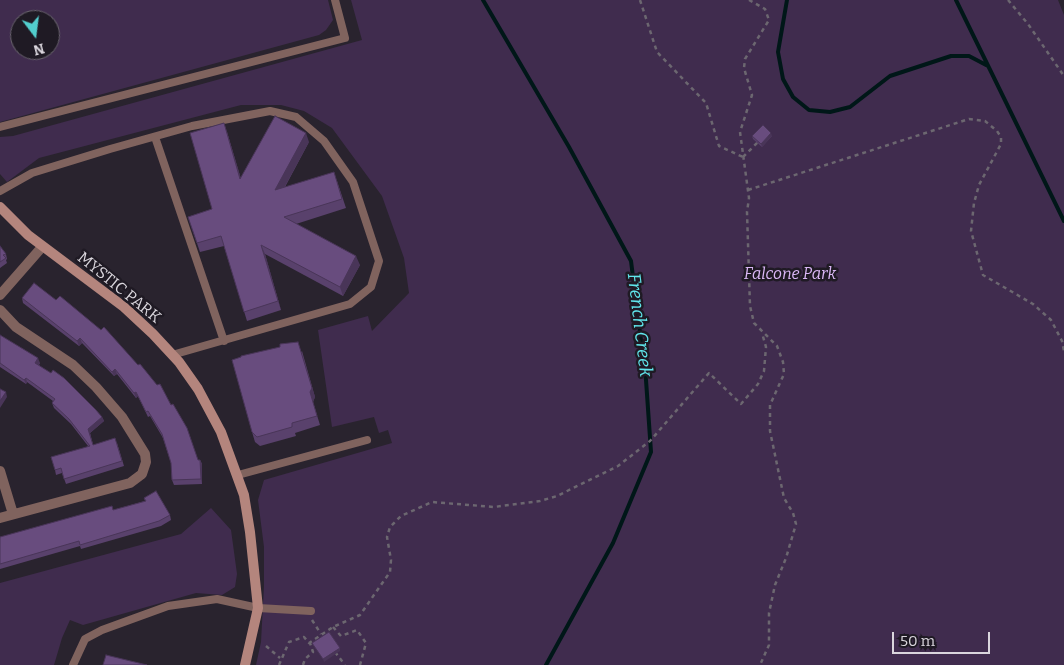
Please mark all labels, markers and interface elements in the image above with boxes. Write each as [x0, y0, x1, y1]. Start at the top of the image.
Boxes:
north arrow [10, 10, 60, 60]
text: N [31, 39, 46, 59]
street label: MYSTIC PARK [73, 248, 165, 328]
park label: Falcone Park [744, 265, 836, 285]
water label: French Creek [622, 272, 656, 378]
scale bar [894, 622, 992, 654]
text: 50 m [900, 632, 935, 650]

